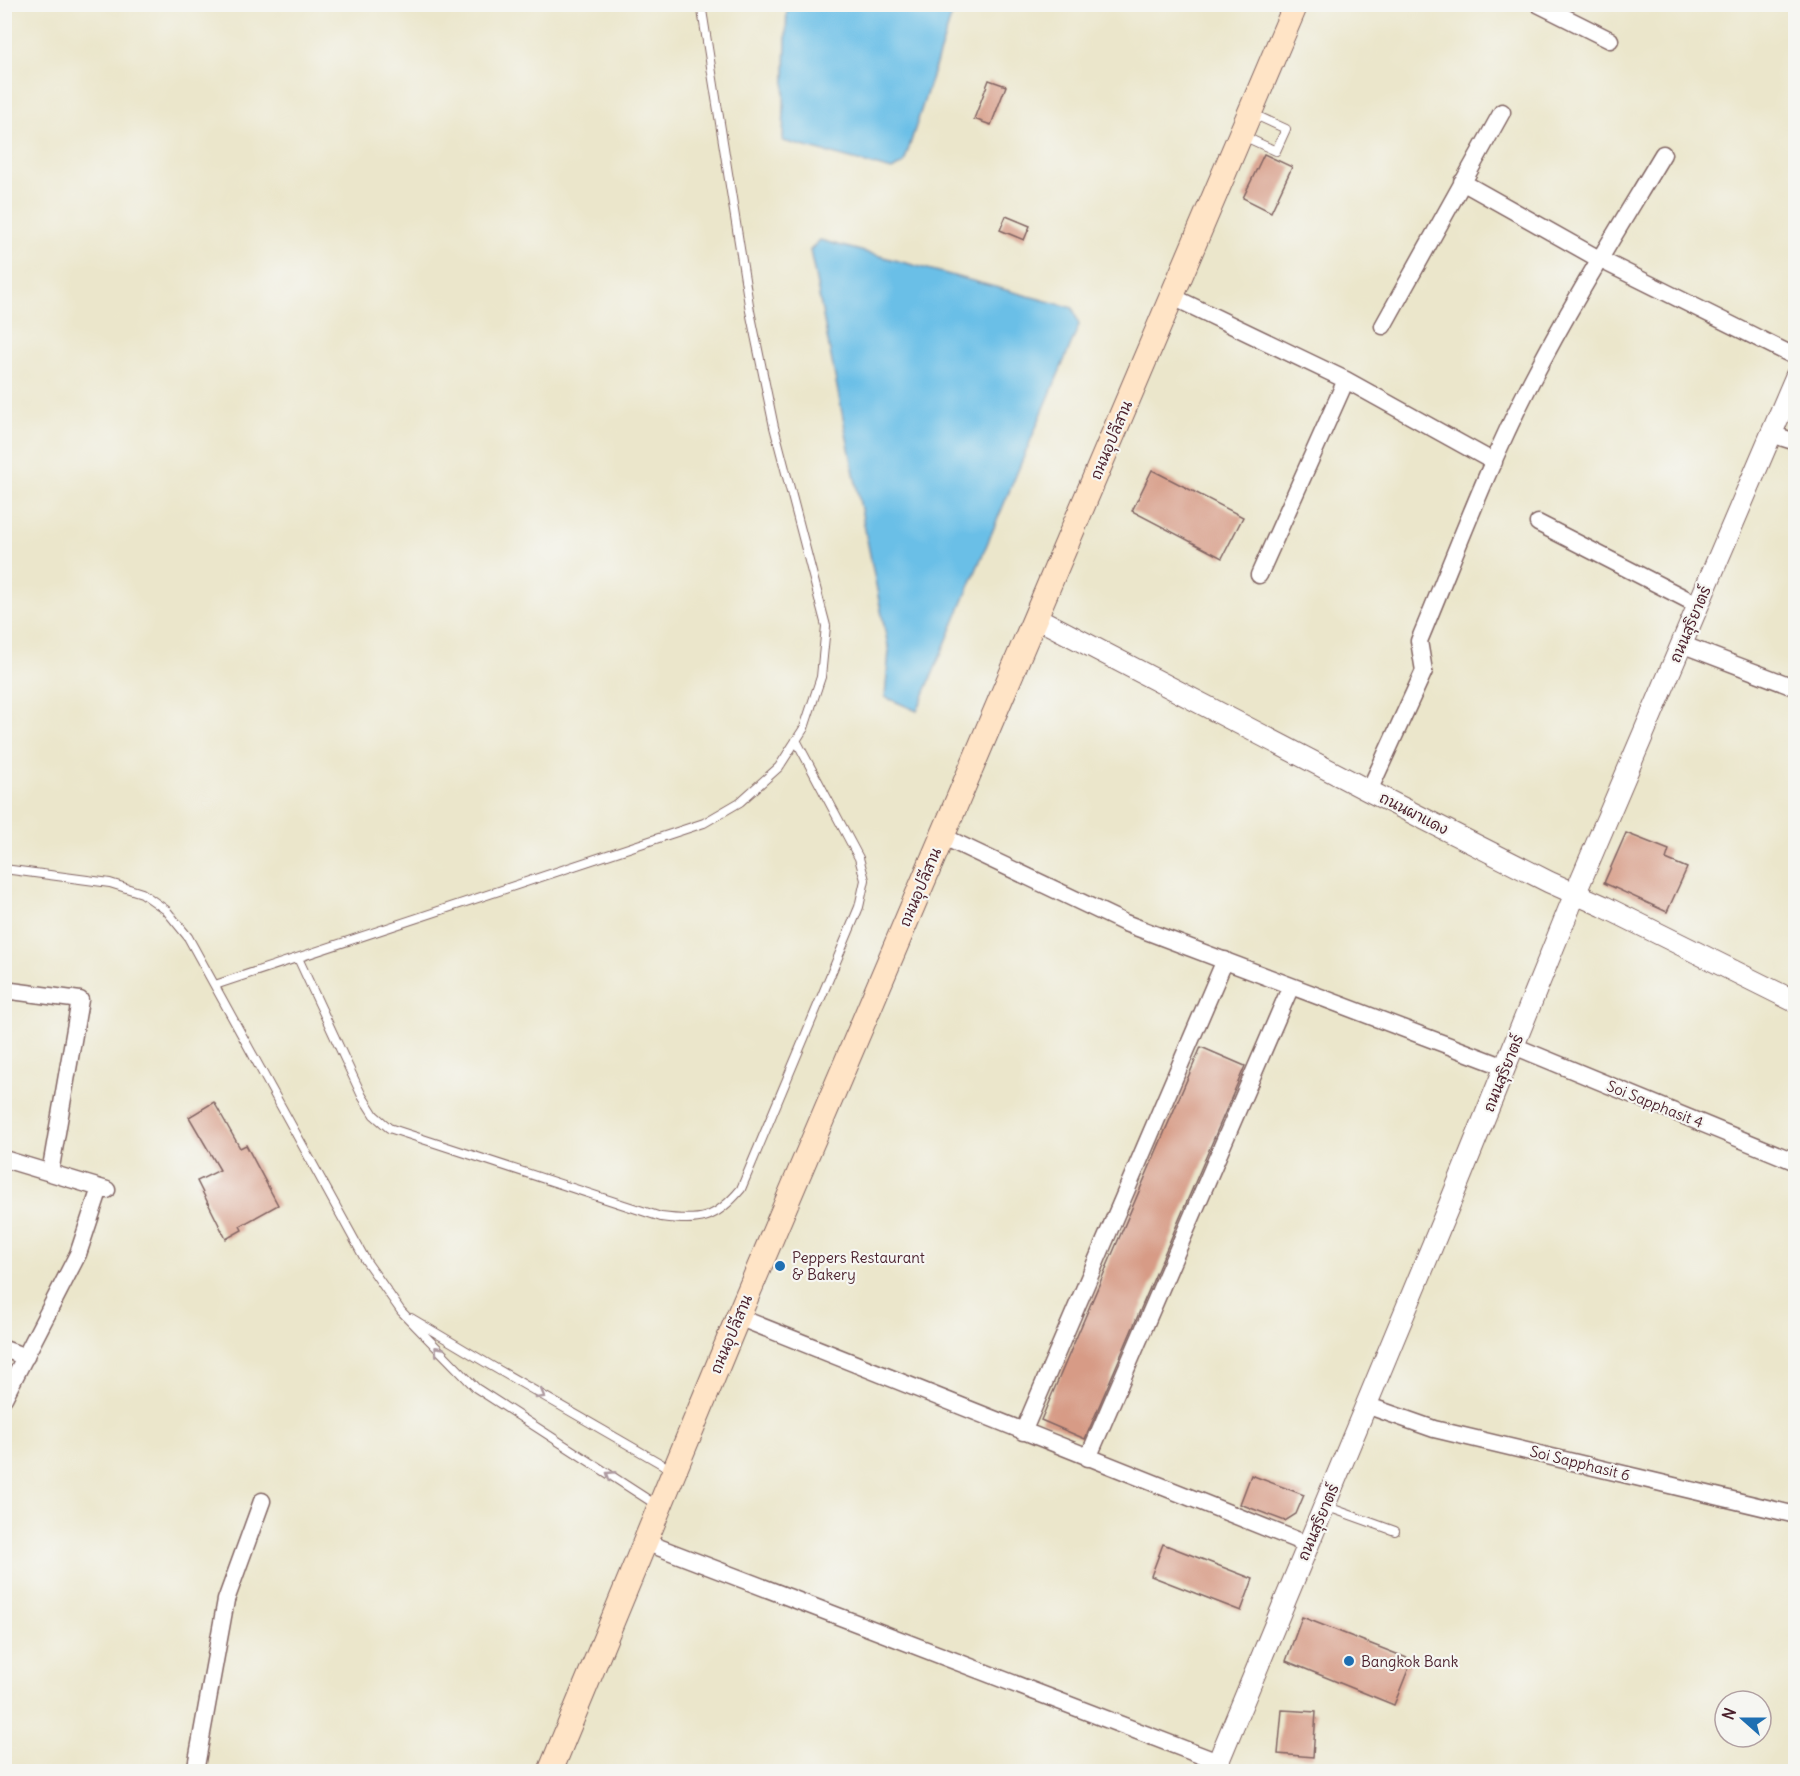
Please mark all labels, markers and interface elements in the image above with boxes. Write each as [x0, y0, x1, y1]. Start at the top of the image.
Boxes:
street label: ถนนอุปลีสาน [1086, 398, 1138, 483]
street label: ถนนสุริยาตร์ [1665, 582, 1717, 666]
street label: ถนนผาแดง [1376, 788, 1452, 838]
street label: ถนนอุปลีสาน [895, 845, 947, 930]
street label: ถนนสุริยาตร์ [1479, 1031, 1529, 1115]
street label: Soi Sapphasit 4 [1604, 1076, 1706, 1132]
place label: Peppers Restaurant & Bakery [792, 1248, 925, 1284]
marker: Peppers Restaurant & Bakery [773, 1259, 787, 1273]
street label: ถนนอุปลีสาน [706, 1292, 758, 1377]
one-way arrow [435, 1346, 446, 1357]
one-way arrow [535, 1387, 545, 1399]
street label: Soi Sapphasit 6 [1528, 1441, 1632, 1485]
one-way arrow [606, 1471, 617, 1482]
street label: ถนนสุริยาตร์ [1293, 1480, 1345, 1564]
place label: Bangkok Bank [1361, 1652, 1459, 1671]
marker: Bangkok Bank [1342, 1654, 1356, 1668]
north arrow [1713, 1689, 1773, 1749]
text: N [1718, 1705, 1740, 1722]

